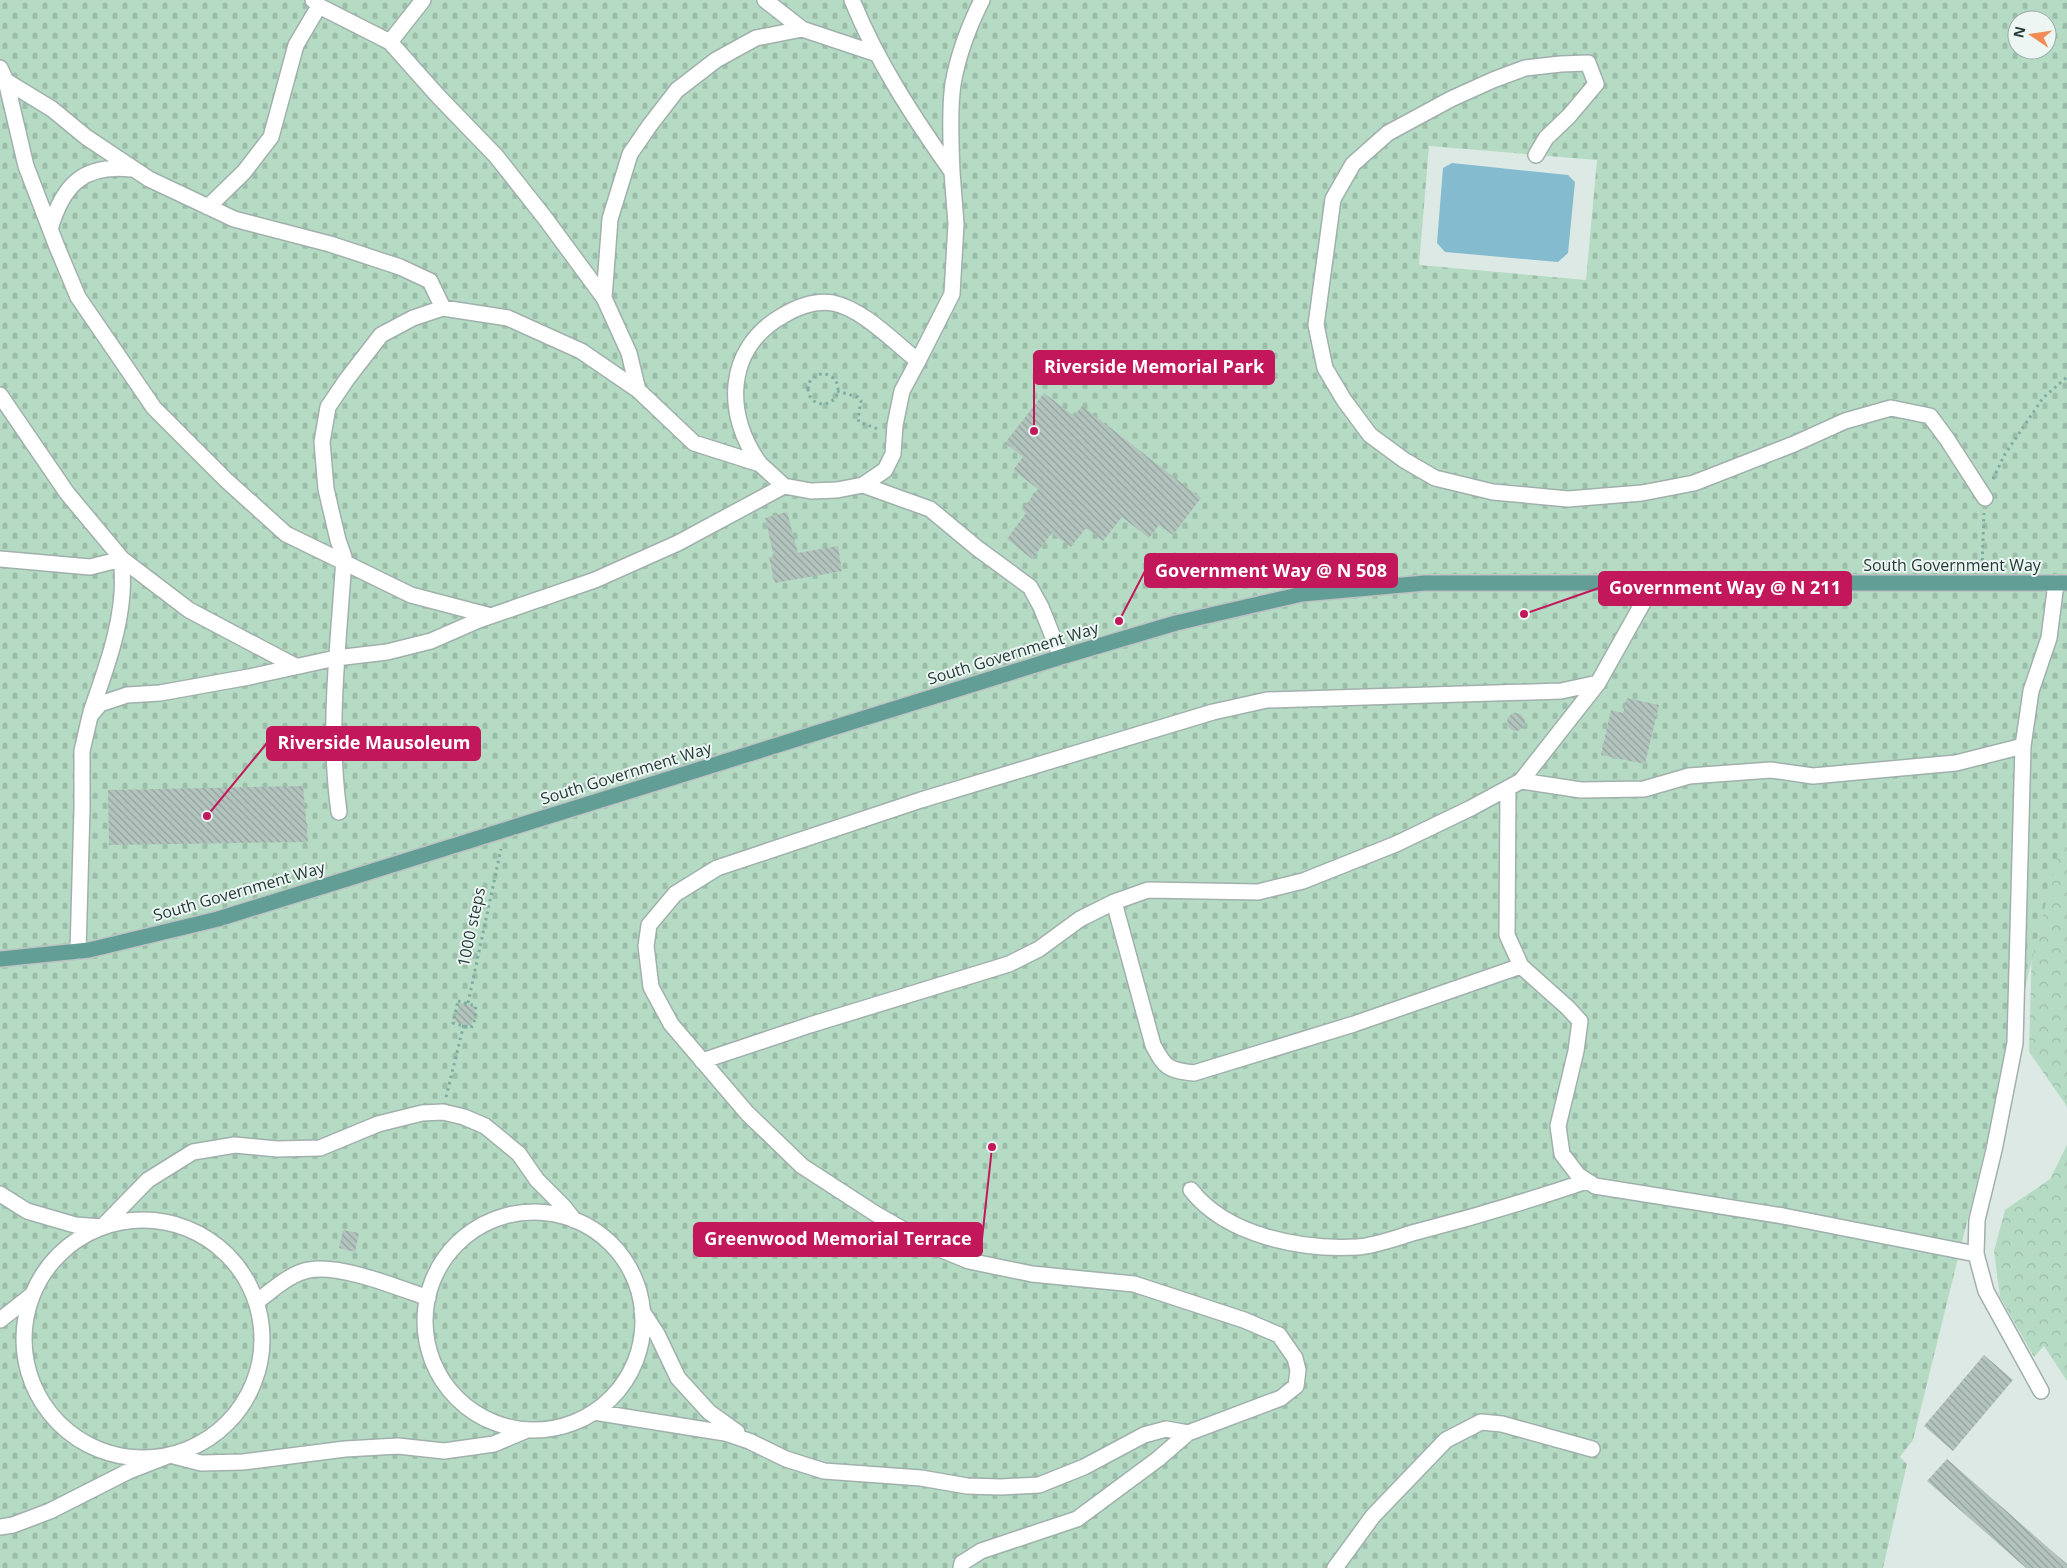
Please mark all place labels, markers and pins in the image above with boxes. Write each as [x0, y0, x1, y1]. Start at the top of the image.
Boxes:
callout: Riverside Memorial Park [1034, 351, 1274, 384]
callout: Government Way @ N 508 [1145, 554, 1397, 587]
callout: Government Way @ N 211 [1599, 572, 1851, 605]
callout: Riverside Mausoleum [267, 727, 480, 760]
callout: Greenwood Memorial Terrace [694, 1223, 982, 1256]

